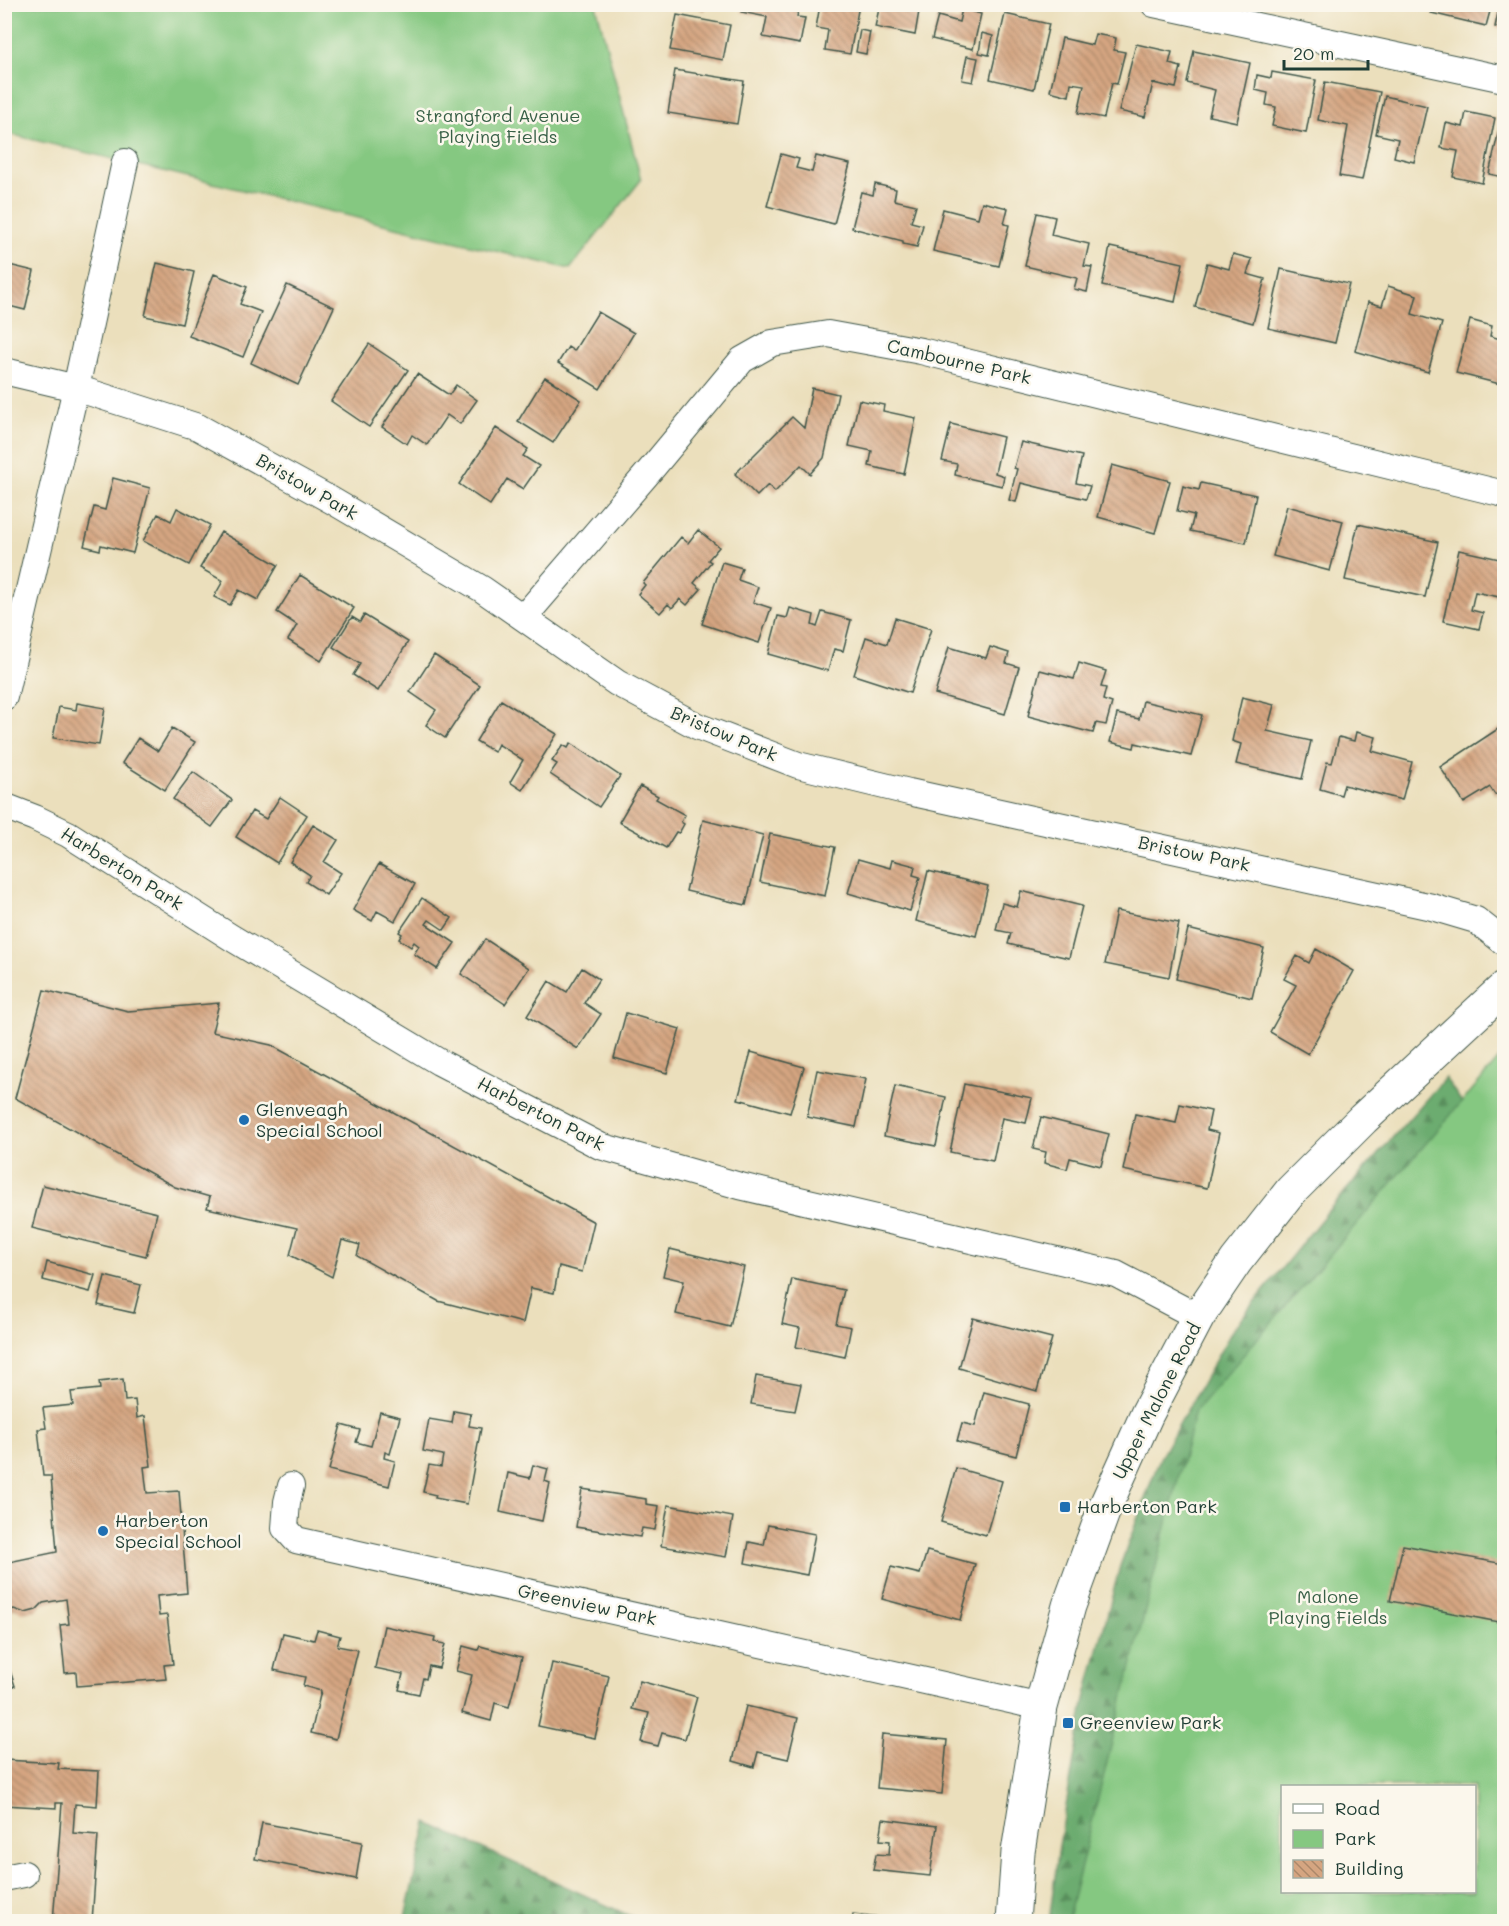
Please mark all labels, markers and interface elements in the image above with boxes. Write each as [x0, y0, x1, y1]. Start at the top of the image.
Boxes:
scale bar [1284, 33, 1368, 71]
text: 20 m [1293, 41, 1334, 65]
park label: Strangford Avenue Playing Fields [416, 103, 580, 148]
street label: Cambourne Park [885, 333, 1034, 389]
street label: Bristow Park [252, 447, 363, 525]
street label: Bristow Park [667, 700, 781, 766]
street label: Harberton Park [57, 821, 188, 915]
street label: Bristow Park [1136, 829, 1252, 877]
street label: Harberton Park [474, 1071, 609, 1156]
place label: Glenveagh Special School [256, 1097, 383, 1142]
marker: Glenveagh Special School [237, 1113, 251, 1127]
street label: Upper Malone Road [1106, 1318, 1206, 1483]
place label: Harberton Park [1077, 1494, 1217, 1518]
marker: Harberton Park [1058, 1500, 1072, 1514]
place label: Harberton Special School [115, 1508, 242, 1553]
marker: Harberton Special School [96, 1524, 110, 1538]
street label: Greenview Park [516, 1578, 659, 1630]
park label: Malone Playing Fields [1268, 1584, 1388, 1629]
place label: Greenview Park [1080, 1710, 1221, 1734]
marker: Greenview Park [1061, 1716, 1075, 1730]
legend [1281, 1785, 1476, 1893]
text: Road [1335, 1796, 1380, 1820]
text: Park [1335, 1826, 1376, 1850]
text: Building [1335, 1856, 1403, 1880]

